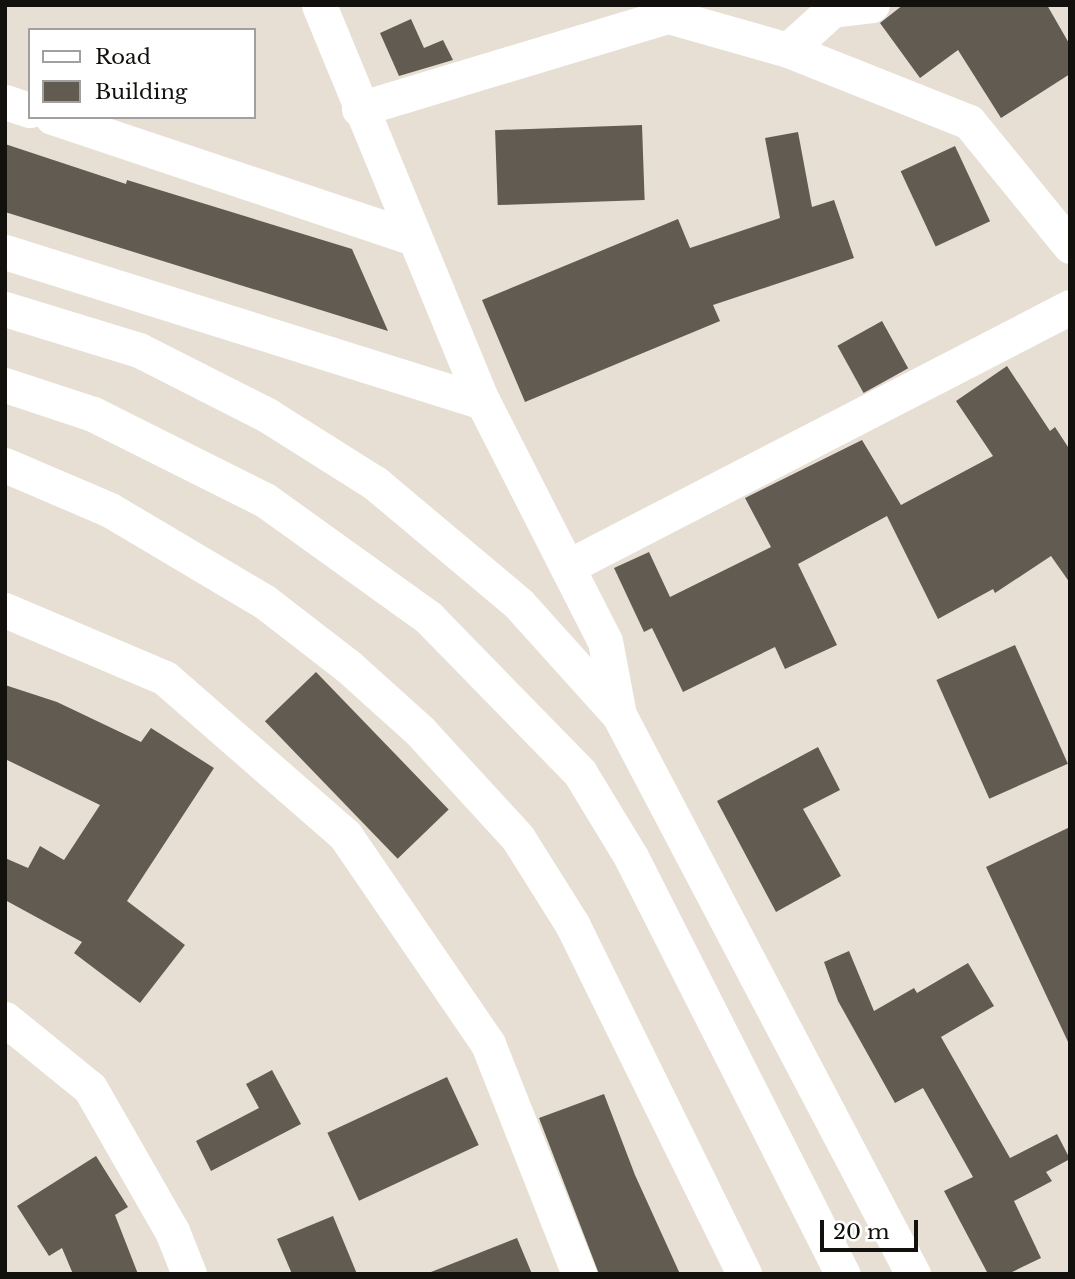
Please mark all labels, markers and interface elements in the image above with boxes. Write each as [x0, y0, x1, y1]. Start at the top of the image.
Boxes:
legend [28, 28, 256, 119]
text: Road [95, 44, 151, 70]
text: Building [95, 79, 187, 105]
scale bar [823, 1206, 921, 1250]
text: 20 m [833, 1219, 890, 1245]

